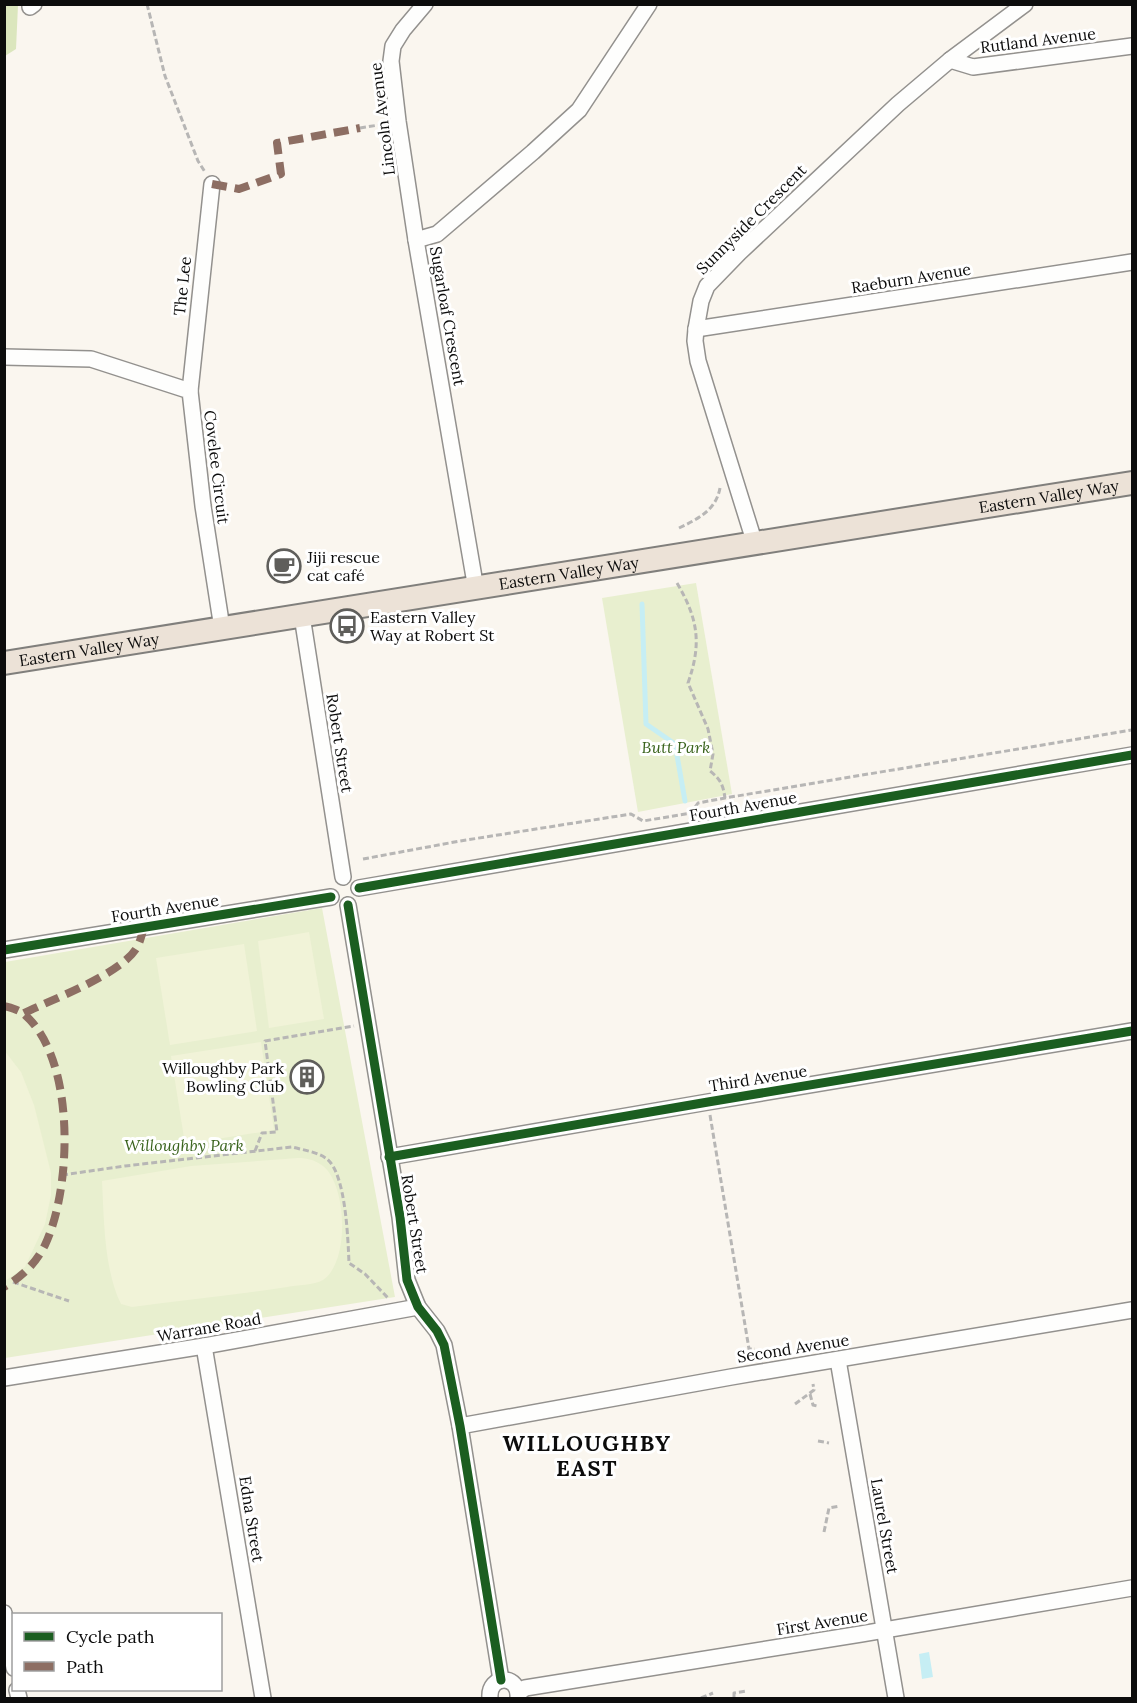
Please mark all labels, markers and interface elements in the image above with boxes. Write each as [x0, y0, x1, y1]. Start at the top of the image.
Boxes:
street label: Rutland Avenue [979, 23, 1097, 57]
street label: Lincoln Avenue [365, 61, 399, 177]
street label: Sunnyside Crescent [692, 159, 811, 278]
street label: Sugarloaf Crescent [426, 245, 470, 388]
street label: The Lee [169, 255, 195, 316]
street label: Raeburn Avenue [850, 259, 973, 297]
street label: Covelee Circuit [200, 409, 234, 526]
street label: Eastern Valley Way [977, 475, 1121, 517]
place label: Jiji rescue cat café [306, 547, 380, 585]
cafe icon: Jiji rescue cat café [266, 548, 302, 584]
street label: Eastern Valley Way [497, 552, 641, 594]
place label: Eastern Valley Way at Robert St [370, 607, 495, 645]
bus stop icon: Eastern Valley Way at Robert St [329, 608, 365, 644]
street label: Eastern Valley Way [17, 628, 161, 670]
street label: Robert Street [322, 692, 358, 795]
park label: Butt Park [642, 737, 710, 757]
street label: Fourth Avenue [688, 787, 799, 825]
street label: Fourth Avenue [110, 890, 221, 926]
place label: Willoughby Park Bowling Club [162, 1058, 284, 1096]
building icon: Willoughby Park Bowling Club [289, 1059, 325, 1095]
street label: Third Avenue [707, 1060, 809, 1096]
park label: Willoughby Park [124, 1135, 244, 1155]
street label: Robert Street [397, 1173, 433, 1276]
street label: Warrane Road [155, 1308, 263, 1346]
street label: Second Avenue [736, 1329, 851, 1367]
district label: WILLOUGHBY EAST [503, 1429, 671, 1482]
street label: Edna Street [235, 1474, 269, 1564]
street label: Laurel Street [867, 1477, 903, 1576]
street label: First Avenue [775, 1605, 869, 1639]
legend [12, 1613, 222, 1691]
text: Cycle path [66, 1625, 155, 1648]
text: Path [66, 1655, 104, 1678]

